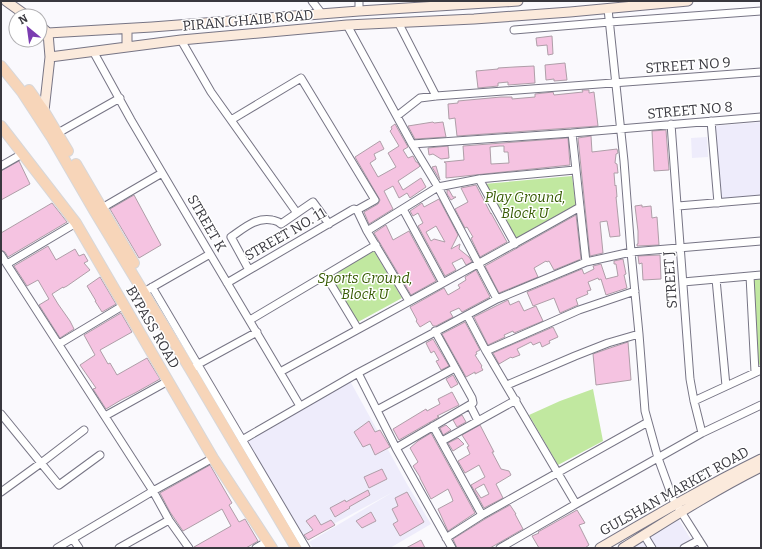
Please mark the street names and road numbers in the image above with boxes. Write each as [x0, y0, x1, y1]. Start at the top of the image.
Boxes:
street label: PIRAN GHAIB ROAD [182, 6, 314, 35]
street label: STREET NO 9 [645, 54, 731, 77]
street label: STREET NO 8 [647, 98, 733, 123]
street label: STREET K [184, 192, 230, 255]
street label: STREET NO. 11 [242, 204, 329, 265]
street label: STREET J [660, 250, 681, 309]
street label: BYPASS ROAD [122, 283, 183, 371]
street label: GULSHAN MARKET ROAD [597, 443, 752, 540]

